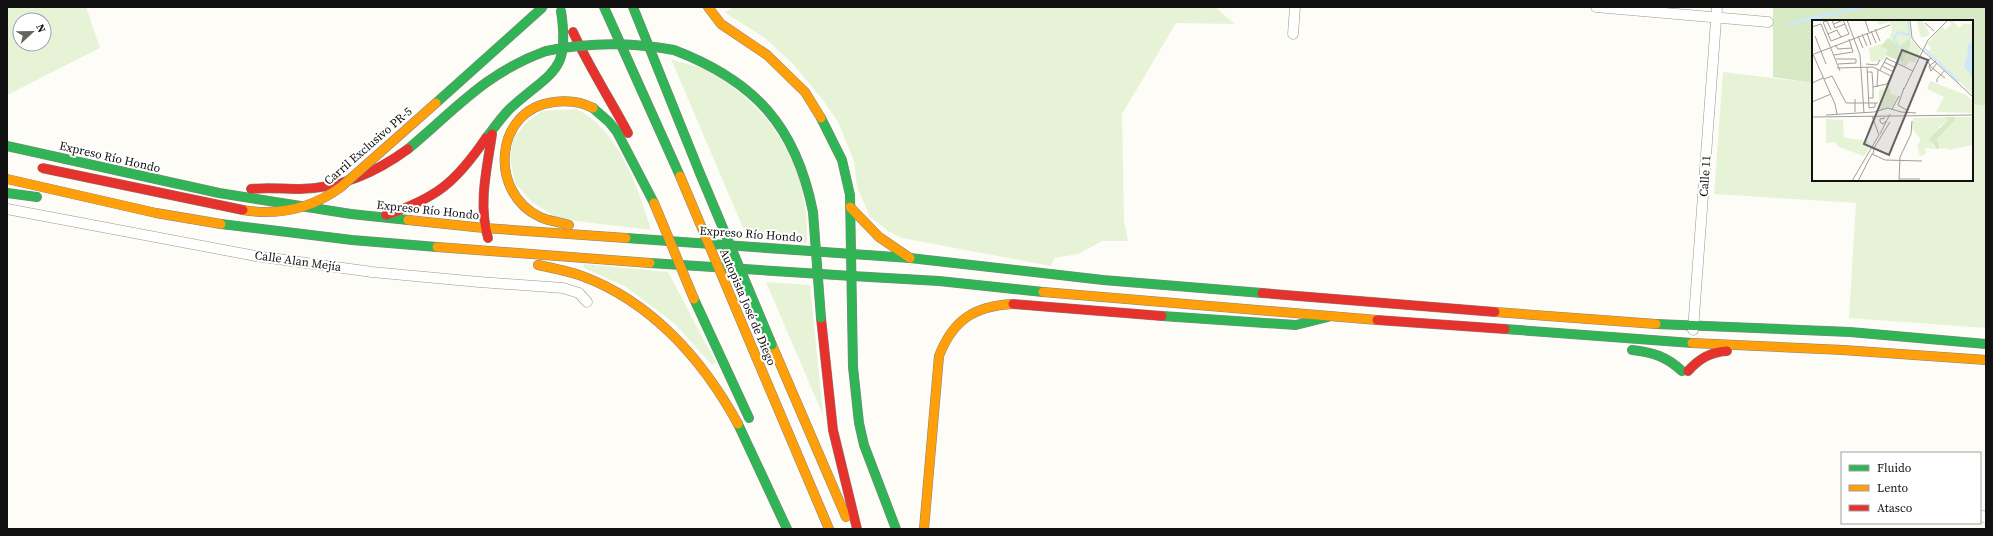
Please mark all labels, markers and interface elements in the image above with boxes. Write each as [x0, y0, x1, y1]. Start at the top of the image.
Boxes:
north arrow [12, 12, 52, 52]
inset map [1812, 20, 1973, 181]
text: N [32, 22, 49, 35]
street label: Carril Exclusivo PR-5 [321, 103, 415, 189]
street label: Expreso Río Hondo [58, 138, 162, 176]
street label: Calle 11 [1696, 155, 1714, 197]
street label: Expreso Río Hondo [376, 197, 481, 223]
street label: Expreso Río Hondo [699, 222, 803, 246]
street label: Autopista José de Diego [716, 246, 780, 368]
street label: Calle Alan Mejía [254, 247, 343, 275]
legend [1841, 452, 1981, 524]
text: Fluido [1877, 460, 1912, 476]
text: Lento [1877, 480, 1908, 496]
text: Atasco [1877, 500, 1913, 516]

